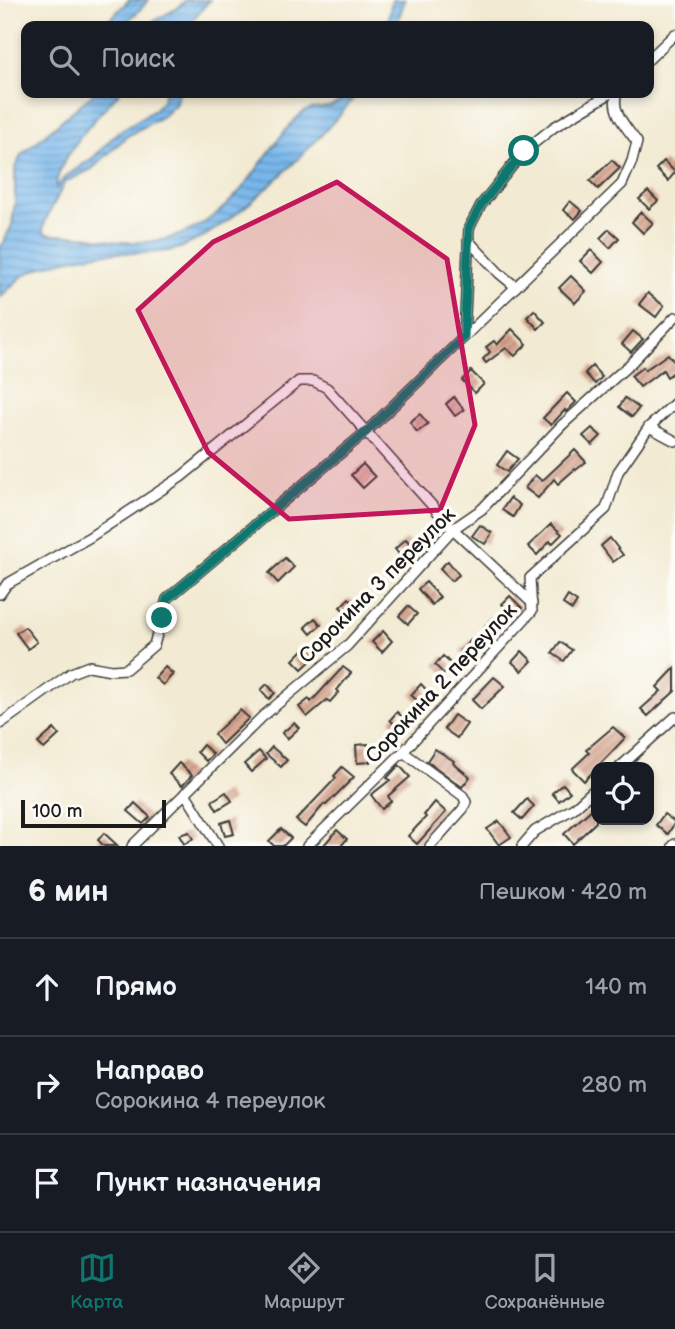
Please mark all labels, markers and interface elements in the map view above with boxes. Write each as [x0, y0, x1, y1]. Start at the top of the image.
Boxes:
search box [21, 21, 654, 98]
icon: search [45, 41, 83, 79]
text: Поиск [101, 44, 175, 75]
route start [508, 135, 539, 166]
street label: Сорокина 3 переулок [294, 502, 461, 669]
street label: Сорокина 2 переулок [361, 598, 522, 769]
route end [146, 602, 177, 633]
map controls [591, 762, 654, 825]
button: locate [591, 762, 654, 825]
scale bar [21, 797, 166, 829]
text: 100 m [32, 800, 83, 823]
text: 6 мин [28, 874, 109, 910]
text: Пешком · 420 m [479, 878, 647, 906]
icon: ahead [28, 968, 66, 1006]
text: Прямо [95, 972, 177, 1003]
text: 140 m [585, 973, 647, 1001]
text: Направо [95, 1056, 204, 1087]
icon: right [28, 1066, 66, 1104]
text: 280 m [581, 1071, 647, 1099]
text: Сорокина 4 переулок [95, 1087, 326, 1115]
icon: arrive [28, 1164, 66, 1202]
text: Пункт назначения [95, 1168, 321, 1199]
tab: Карта [70, 1249, 124, 1314]
tab: Маршрут [264, 1249, 345, 1314]
tab: Сохранённые [485, 1249, 605, 1314]

